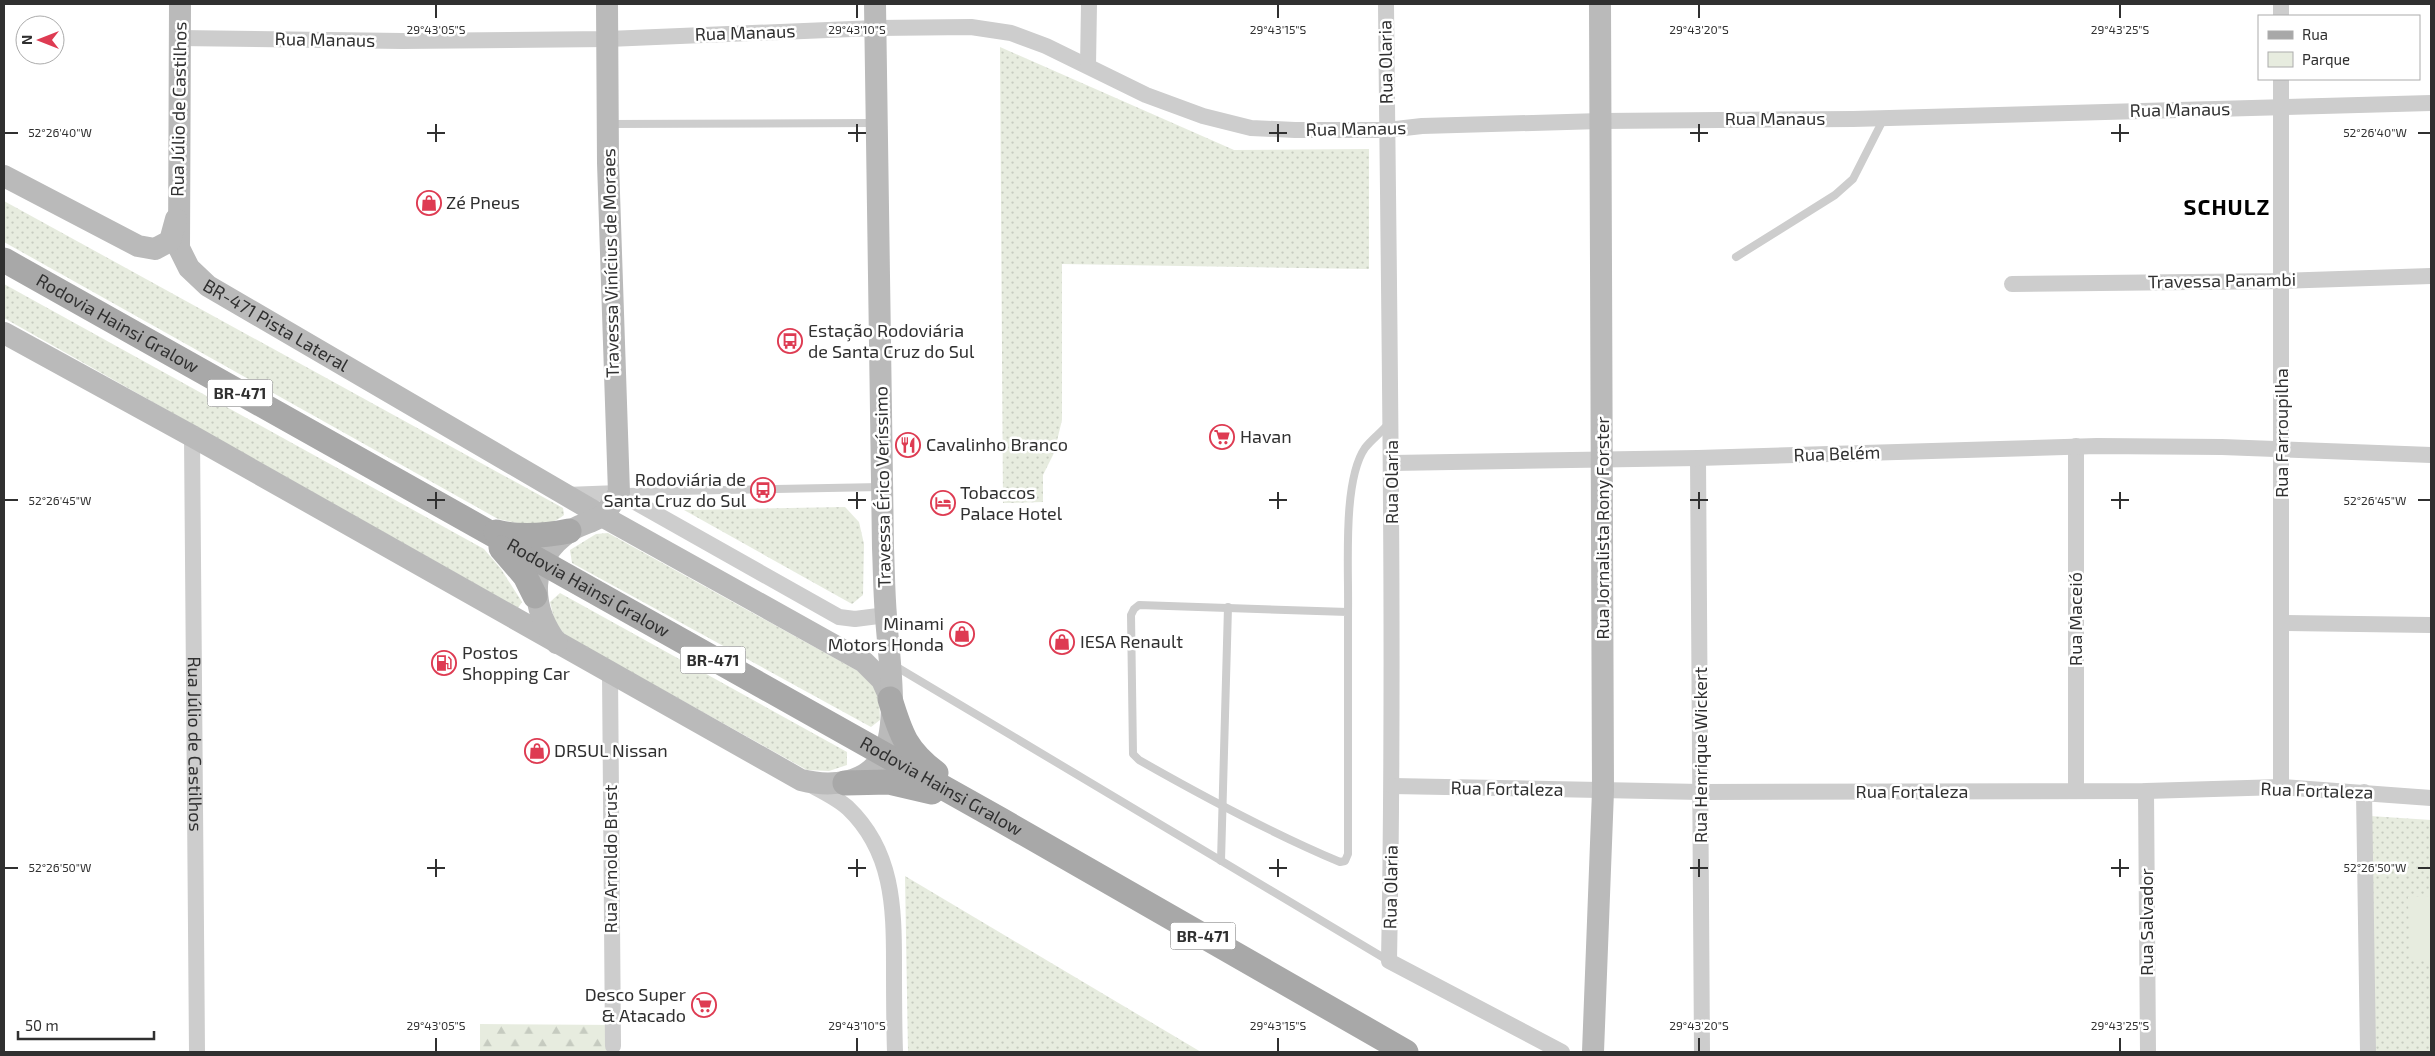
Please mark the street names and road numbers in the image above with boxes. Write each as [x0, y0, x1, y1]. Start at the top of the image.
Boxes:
street label: Rua Manaus [694, 19, 796, 45]
street label: Rua Olaria [1373, 20, 1397, 104]
street label: Rua Júlio de Castilhos [165, 21, 191, 197]
street label: Rua Manaus [274, 27, 376, 51]
street label: Rua Manaus [2129, 97, 2231, 121]
street label: Rua Manaus [1725, 107, 1825, 129]
street label: Rua Manaus [1305, 116, 1407, 140]
street label: Travessa Vinícius de Moraes [597, 148, 623, 378]
street label: Rodovia Hainsi Gralow [33, 268, 203, 377]
street label: Travessa Panambi [2148, 268, 2296, 292]
street label: BR-471 Pista Lateral [199, 274, 354, 376]
street label: Rua Farroupilha [2270, 368, 2292, 498]
road number: BR-471 [208, 379, 272, 406]
street label: Travessa Érico Veríssimo [869, 386, 895, 588]
street label: Rua Jornalista Rony Forster [1591, 416, 1613, 640]
street label: Rua Olaria [1380, 440, 1402, 524]
street label: Rua Belém [1793, 440, 1881, 466]
street label: Rodovia Hainsi Gralow [504, 533, 674, 642]
street label: Rua Maceió [2064, 572, 2086, 666]
road number: BR-471 [680, 646, 746, 674]
street label: Rua Júlio de Castilhos [184, 656, 207, 832]
street label: Rua Henrique Wickert [1689, 667, 1711, 843]
street label: Rodovia Hainsi Gralow [857, 731, 1027, 840]
street label: Rua Fortaleza [1450, 776, 1564, 800]
street label: Rua Fortaleza [2260, 777, 2374, 803]
street label: Rua Fortaleza [1856, 780, 1968, 802]
street label: Rua Arnoldo Brust [599, 785, 621, 933]
street label: Rua Olaria [1378, 845, 1402, 929]
street label: Rua Salvador [2135, 868, 2157, 976]
road number: BR-471 [1170, 922, 1236, 949]

